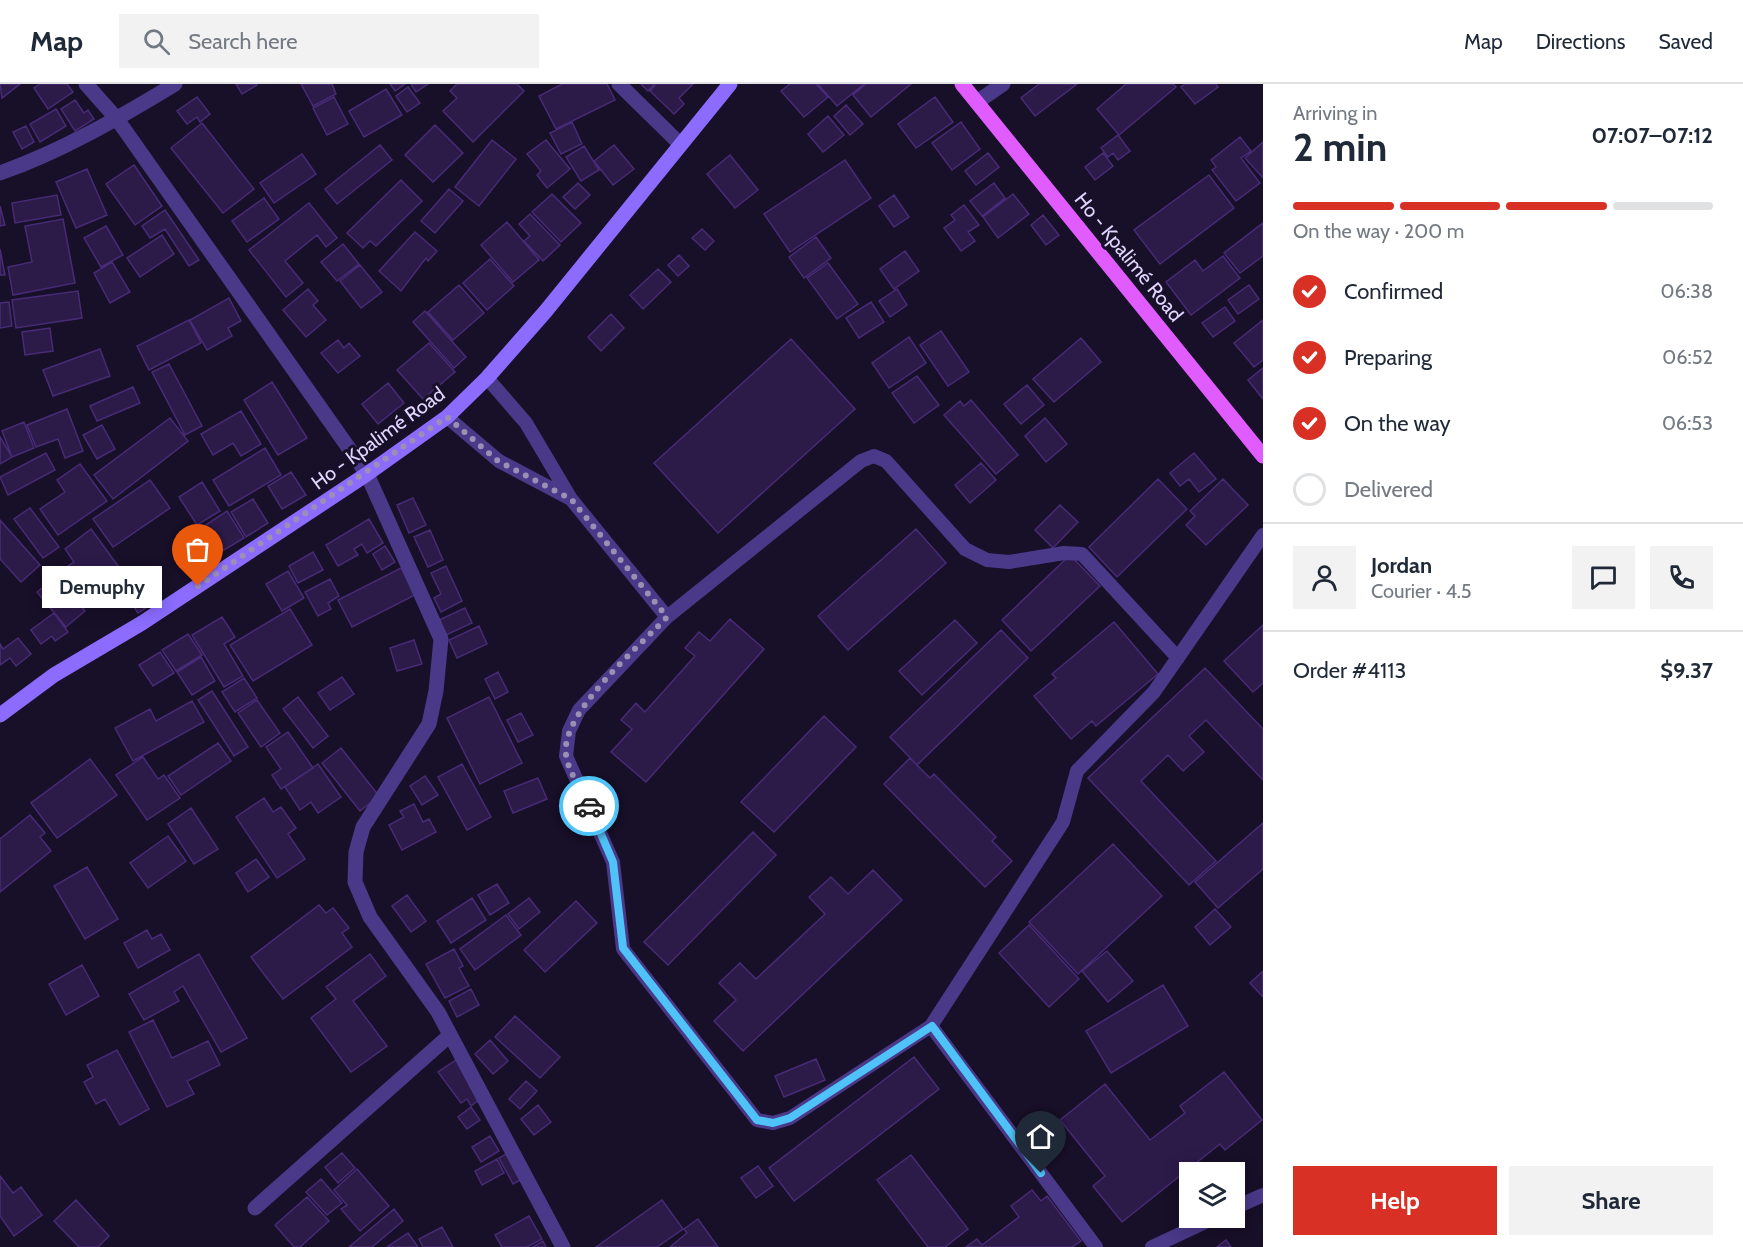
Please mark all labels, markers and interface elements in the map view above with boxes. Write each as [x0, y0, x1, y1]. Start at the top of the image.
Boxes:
search box [119, 14, 539, 68]
text: Map [30, 24, 83, 58]
icon: search [140, 25, 173, 58]
text: Search here [188, 28, 297, 55]
text: Map [1464, 29, 1503, 54]
text: Directions [1536, 29, 1625, 54]
text: Saved [1658, 29, 1713, 54]
text: Arriving in [1293, 101, 1377, 125]
text: 07:07–07:12 [1591, 122, 1713, 149]
text: 2 min [1293, 123, 1387, 171]
street label: Ho - Kpalimé Road [1070, 188, 1188, 326]
text: On the way · 200 m [1293, 219, 1464, 243]
icon: check [1293, 275, 1326, 308]
text: Confirmed [1344, 278, 1443, 305]
text: 06:38 [1661, 279, 1713, 303]
icon: check [1293, 341, 1326, 374]
text: Preparing [1344, 344, 1432, 371]
text: 06:52 [1662, 345, 1713, 369]
street label: Ho - Kpalimé Road [307, 382, 449, 494]
icon: check [1293, 407, 1326, 440]
text: On the way [1344, 410, 1451, 437]
text: 06:53 [1662, 411, 1713, 435]
text: Delivered [1344, 476, 1433, 503]
pin [172, 524, 223, 586]
icon: bag [181, 533, 214, 566]
button: person [1293, 546, 1356, 609]
button: chat [1572, 546, 1635, 609]
button: phone [1650, 546, 1713, 609]
text: Jordan [1371, 552, 1432, 579]
callout: Demuphy [42, 565, 162, 607]
text: Demuphy [59, 575, 145, 599]
text: Courier · 4.5 [1371, 579, 1472, 603]
text: Order #4113 [1293, 657, 1406, 684]
text: $9.37 [1660, 657, 1713, 684]
courier [559, 776, 619, 836]
icon: car [573, 790, 606, 823]
pin [1015, 1111, 1066, 1173]
icon: home [1024, 1120, 1057, 1153]
map controls [1179, 1162, 1245, 1228]
button: layers [1179, 1162, 1245, 1228]
button: Help [1293, 1166, 1497, 1235]
button: Share [1509, 1166, 1713, 1235]

